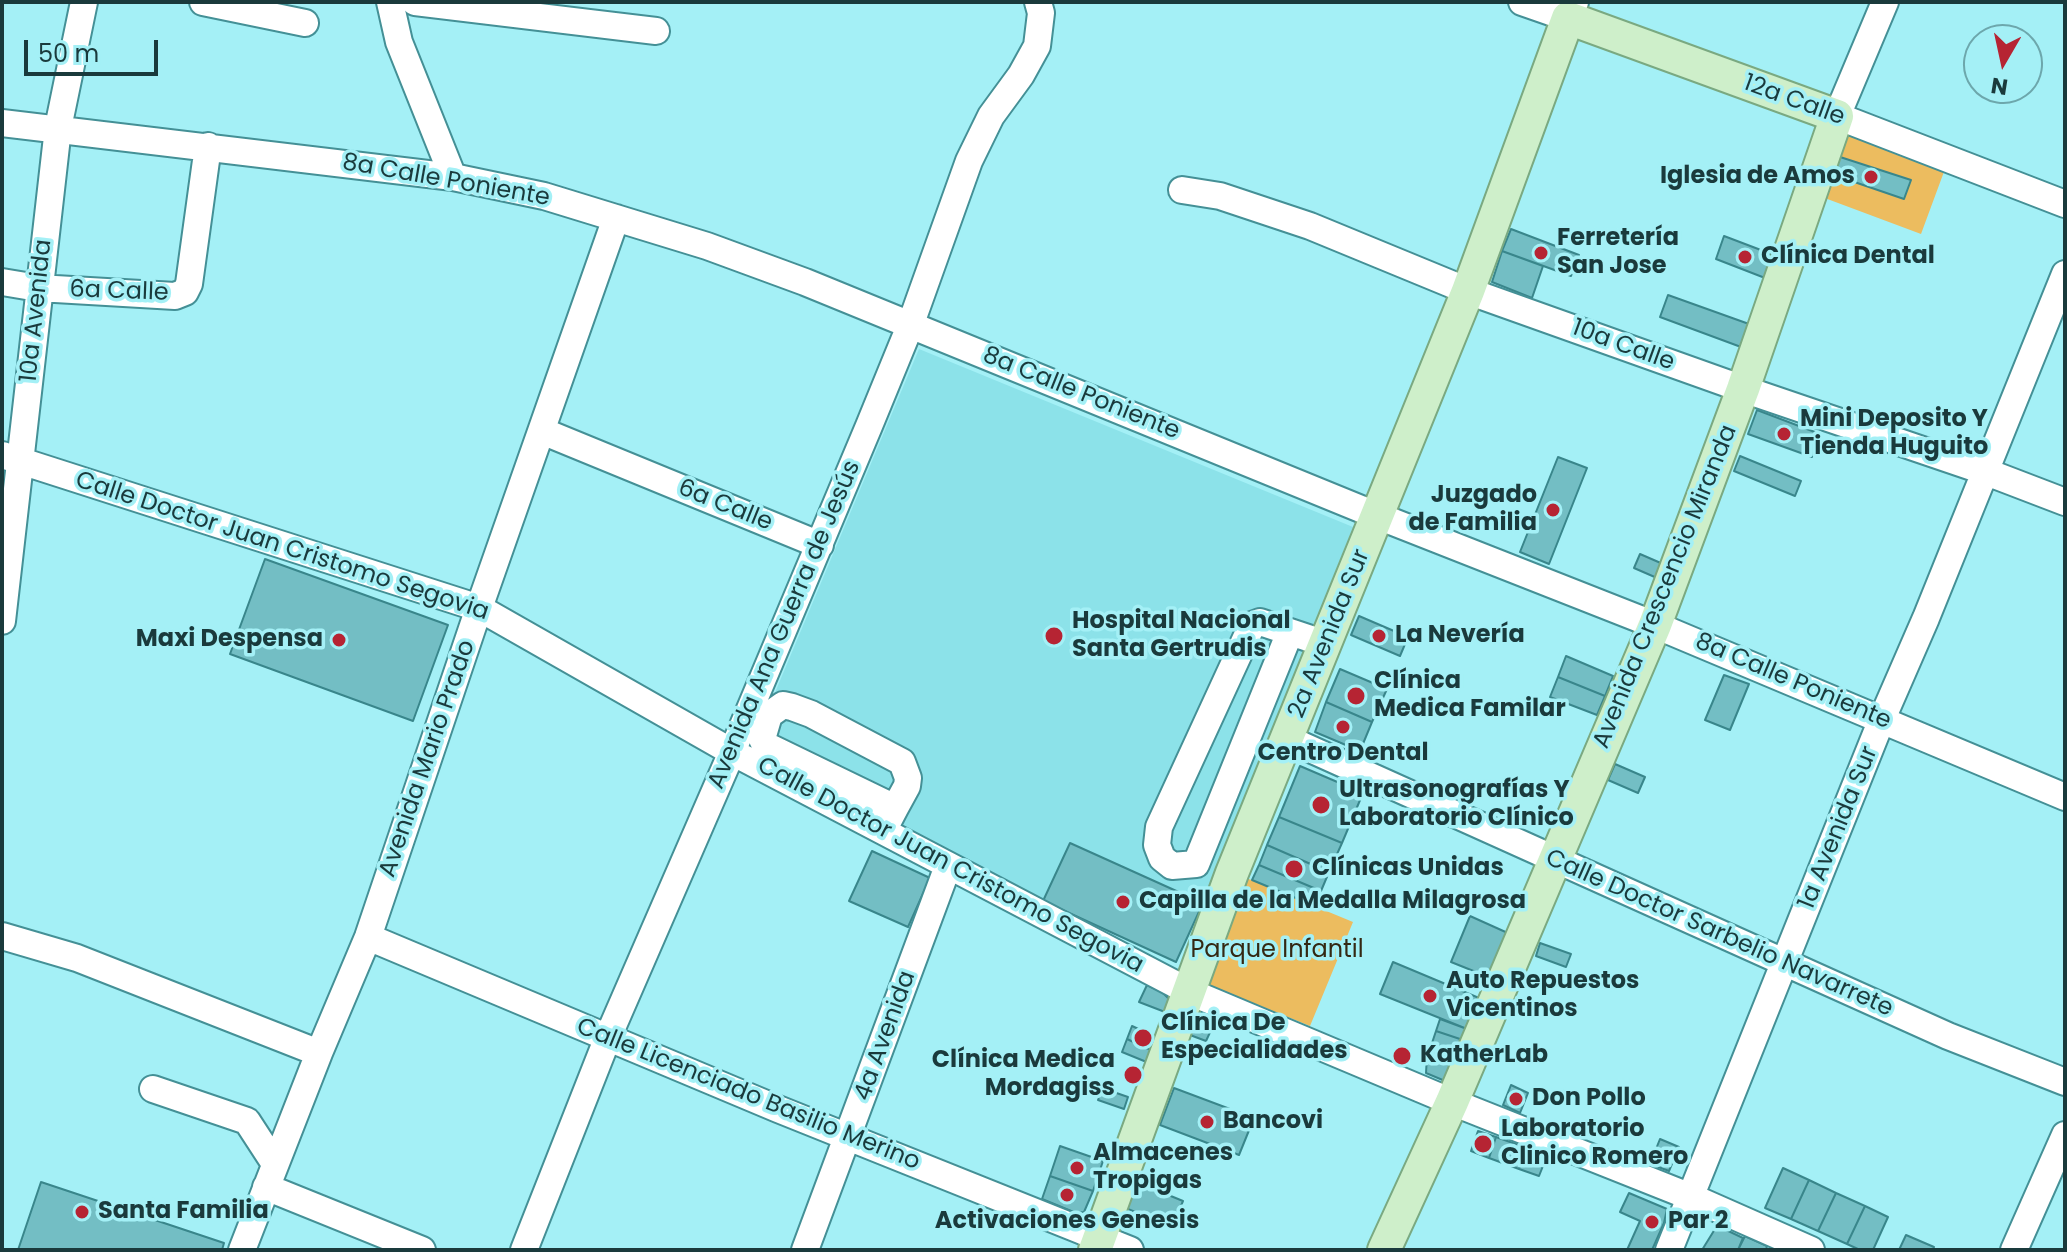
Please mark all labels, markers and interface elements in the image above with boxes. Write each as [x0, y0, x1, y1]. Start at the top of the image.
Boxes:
scale bar [28, 24, 162, 74]
north arrow [1963, 24, 2043, 104]
text: 50 m [38, 37, 99, 70]
street label: 12a Calle [1739, 69, 1849, 133]
text: N [1989, 70, 2010, 103]
street label: 8a Calle Poniente [340, 149, 552, 213]
place label: Iglesia de Amos [1660, 163, 1855, 191]
marker: Iglesia de Amos [1862, 168, 1880, 186]
place label: Ferretería San Jose [1557, 225, 1679, 281]
street label: 10a Avenida [15, 238, 59, 384]
place label: Clínica Dental [1761, 243, 1935, 271]
marker: Ferretería San Jose [1532, 244, 1550, 262]
marker: Clínica Dental [1736, 248, 1754, 266]
street label: 6a Calle [69, 276, 169, 308]
street label: 10a Calle [1568, 314, 1678, 378]
street label: 8a Calle Poniente [978, 341, 1184, 447]
place label: Mini Deposito Y Tienda Huguito [1800, 406, 1988, 462]
street label: Avenida Crescencio Miranda [1588, 421, 1744, 753]
marker: Mini Deposito Y Tienda Huguito [1775, 425, 1793, 443]
street label: Avenida Ana Guerra de Jesús [703, 457, 867, 793]
street label: Calle Doctor Juan Cristomo Segovia [72, 466, 492, 628]
street label: 6a Calle [674, 474, 776, 538]
place label: Juzgado de Familia [1408, 482, 1537, 538]
marker: Juzgado de Familia [1544, 501, 1562, 519]
street label: 2a Avenida Sur [1283, 545, 1377, 723]
place label: Hospital Nacional Santa Gertrudis [1072, 608, 1291, 664]
place label: La Nevería [1395, 622, 1525, 650]
marker: Hospital Nacional Santa Gertrudis [1043, 625, 1065, 647]
place label: Maxi Despensa [136, 626, 323, 654]
marker: La Nevería [1370, 627, 1388, 645]
street label: 8a Calle Poniente [1691, 628, 1895, 736]
marker: Maxi Despensa [330, 631, 348, 649]
street label: Avenida Mario Prado [374, 637, 482, 881]
place label: Clínica Medica Familar [1374, 668, 1566, 724]
marker: Clínica Medica Familar [1345, 685, 1367, 707]
marker: Centro Dental [1334, 718, 1352, 736]
place label: Centro Dental [1257, 740, 1429, 768]
street label: 1a Avenida Sur [1793, 742, 1885, 914]
street label: Calle Doctor Juan Cristomo Segovia [752, 752, 1148, 980]
place label: Ultrasonografías Y Laboratorio Clínico [1339, 777, 1574, 833]
marker: Ultrasonografías Y Laboratorio Clínico [1310, 794, 1332, 816]
street label: Calle Doctor Sarbelio Navarrete [1541, 844, 1897, 1024]
place label: Clínicas Unidas [1312, 855, 1504, 883]
marker: Clínicas Unidas [1283, 858, 1305, 880]
place label: Capilla de la Medalla Milagrosa [1139, 888, 1526, 916]
marker: Capilla de la Medalla Milagrosa [1114, 893, 1132, 911]
park label: Parque Infantil [1190, 937, 1364, 965]
street label: 4a Avenida [849, 967, 923, 1105]
place label: Auto Repuestos Vicentinos [1446, 968, 1639, 1024]
marker: Auto Repuestos Vicentinos [1421, 987, 1439, 1005]
place label: Clínica De Especialidades [1161, 1010, 1348, 1066]
street label: Calle Licenciado Basilio Merino [572, 1013, 924, 1177]
marker: Clínica De Especialidades [1132, 1027, 1154, 1049]
place label: KatherLab [1420, 1042, 1548, 1070]
marker: KatherLab [1391, 1045, 1413, 1067]
place label: Clínica Medica Mordagiss [932, 1047, 1115, 1103]
marker: Clínica Medica Mordagiss [1122, 1064, 1144, 1086]
place label: Don Pollo [1532, 1085, 1646, 1113]
marker: Don Pollo [1507, 1090, 1525, 1108]
place label: Bancovi [1223, 1108, 1323, 1136]
marker: Bancovi [1198, 1113, 1216, 1131]
place label: Laboratorio Clinico Romero [1501, 1116, 1688, 1172]
marker: Laboratorio Clinico Romero [1472, 1133, 1494, 1155]
place label: Almacenes Tropigas [1093, 1140, 1233, 1196]
marker: Almacenes Tropigas [1068, 1159, 1086, 1177]
marker: Activaciones Genesis [1058, 1186, 1076, 1204]
place label: Santa Familia [98, 1198, 269, 1226]
marker: Santa Familia [73, 1203, 91, 1221]
place label: Activaciones Genesis [935, 1208, 1199, 1236]
place label: Par 2 [1668, 1208, 1728, 1236]
marker: Par 2 [1643, 1213, 1661, 1231]

